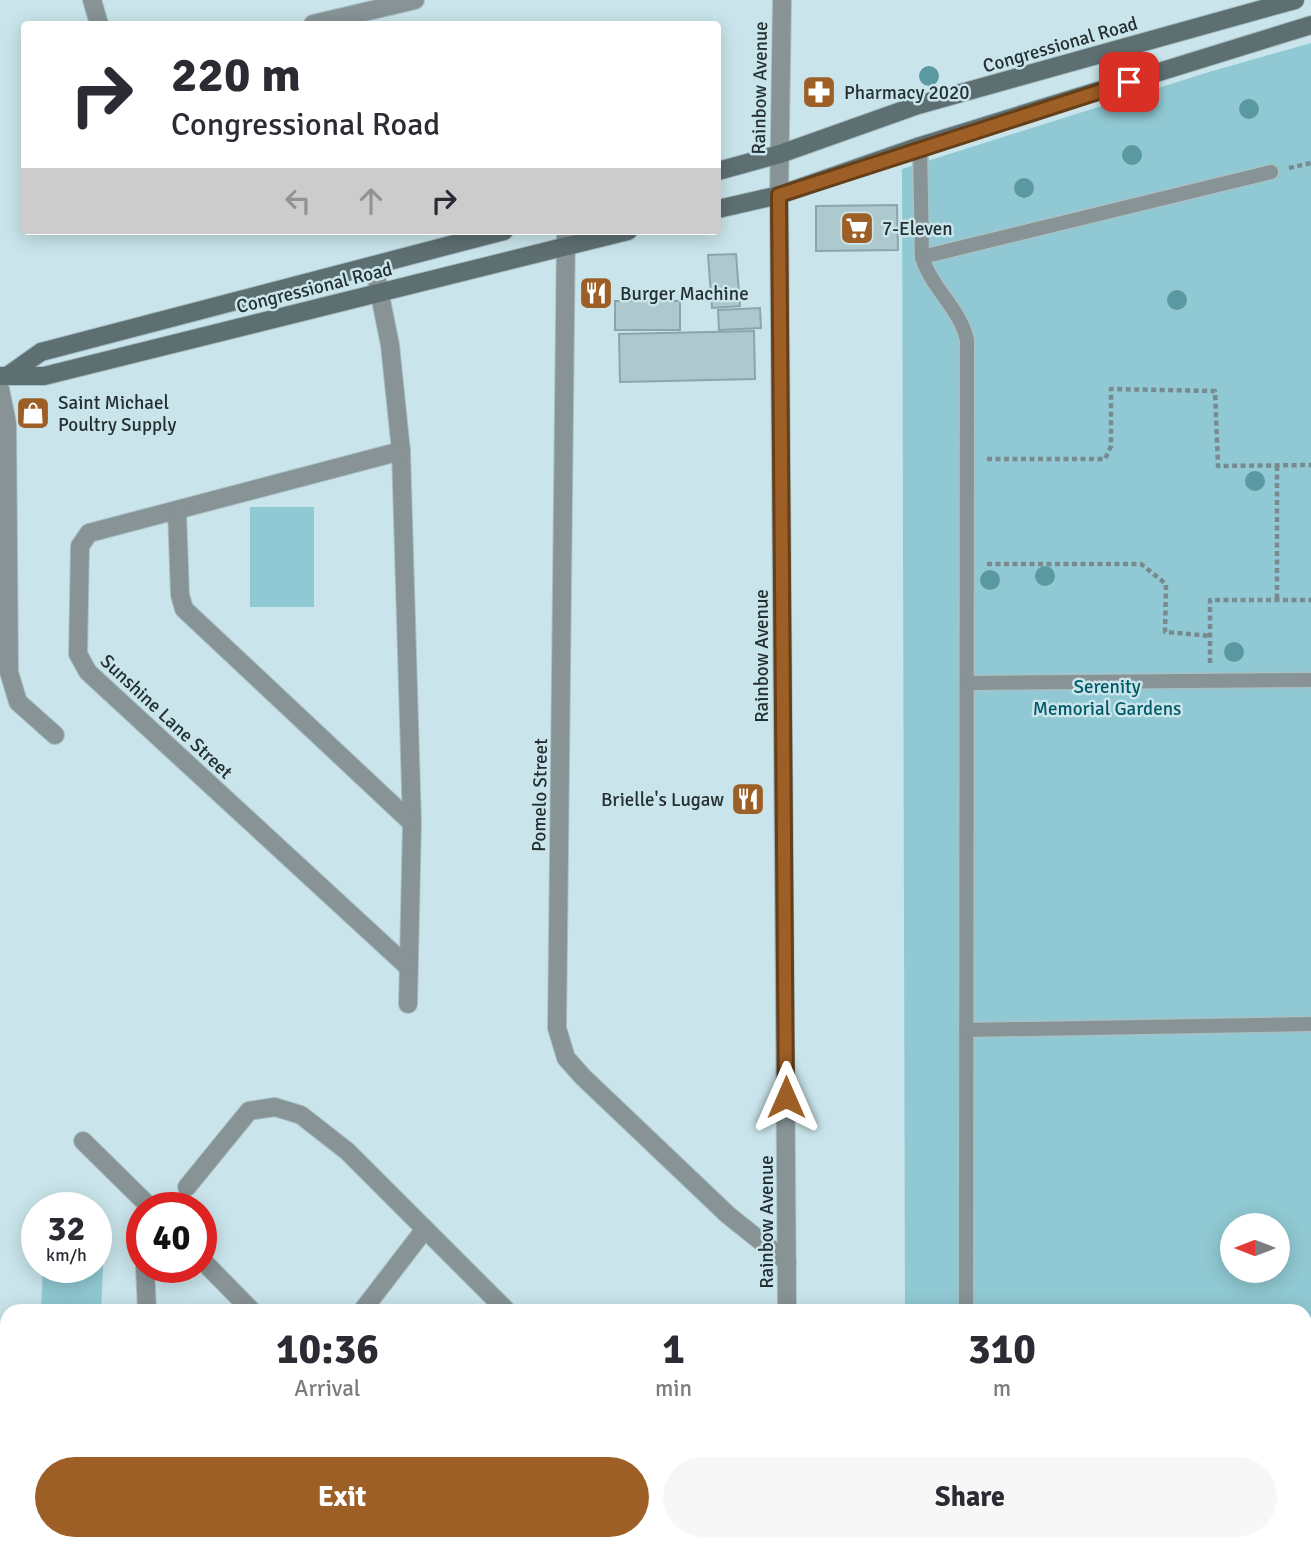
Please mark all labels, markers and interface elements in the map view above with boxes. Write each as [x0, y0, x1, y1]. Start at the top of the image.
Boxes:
street label: Congressional Road [980, 11, 1140, 79]
street label: Rainbow Avenue [747, 21, 773, 155]
text: 220 m [171, 45, 301, 105]
icon: right [56, 49, 147, 140]
pin [1099, 52, 1159, 112]
icon: arrive [1110, 63, 1148, 101]
pharmacy icon: Pharmacy 2020 [800, 73, 838, 111]
place label: Pharmacy 2020 [844, 81, 970, 105]
text: Congressional Road [171, 105, 440, 144]
icon: left [279, 182, 317, 220]
icon: ahead [352, 182, 390, 220]
icon: right [425, 182, 463, 220]
supermarket icon: 7-Eleven [838, 209, 876, 247]
place label: 7-Eleven [882, 217, 953, 241]
street label: Congressional Road [234, 257, 395, 319]
restaurant icon: Burger Machine [577, 274, 615, 312]
place label: Burger Machine [620, 282, 749, 306]
place label: Saint Michael Poultry Supply [58, 391, 176, 437]
shop icon: Saint Michael Poultry Supply [14, 394, 52, 432]
street label: Rainbow Avenue [750, 589, 774, 723]
street label: Sunshine Lane Street [95, 649, 238, 784]
park label: Serenity Memorial Gardens [1033, 675, 1181, 721]
street label: Pomelo Street [527, 738, 553, 852]
restaurant icon: Brielle's Lugaw [729, 780, 767, 818]
place label: Brielle's Lugaw [601, 788, 724, 812]
position arrow [749, 1060, 823, 1134]
street label: Rainbow Avenue [755, 1155, 779, 1289]
speed limit sign: 40 [126, 1192, 217, 1283]
text: 32 [48, 1207, 85, 1250]
north arrow [1220, 1213, 1290, 1283]
map controls [1220, 1213, 1290, 1283]
text: km/h [46, 1244, 87, 1266]
text: 10:36 [276, 1324, 379, 1375]
text: 1 [662, 1324, 685, 1375]
text: 310 [968, 1324, 1036, 1375]
text: Arrival [294, 1374, 361, 1403]
text: min [655, 1374, 692, 1403]
text: m [993, 1374, 1011, 1403]
button: Exit [35, 1457, 649, 1537]
button: Share [663, 1457, 1277, 1537]

